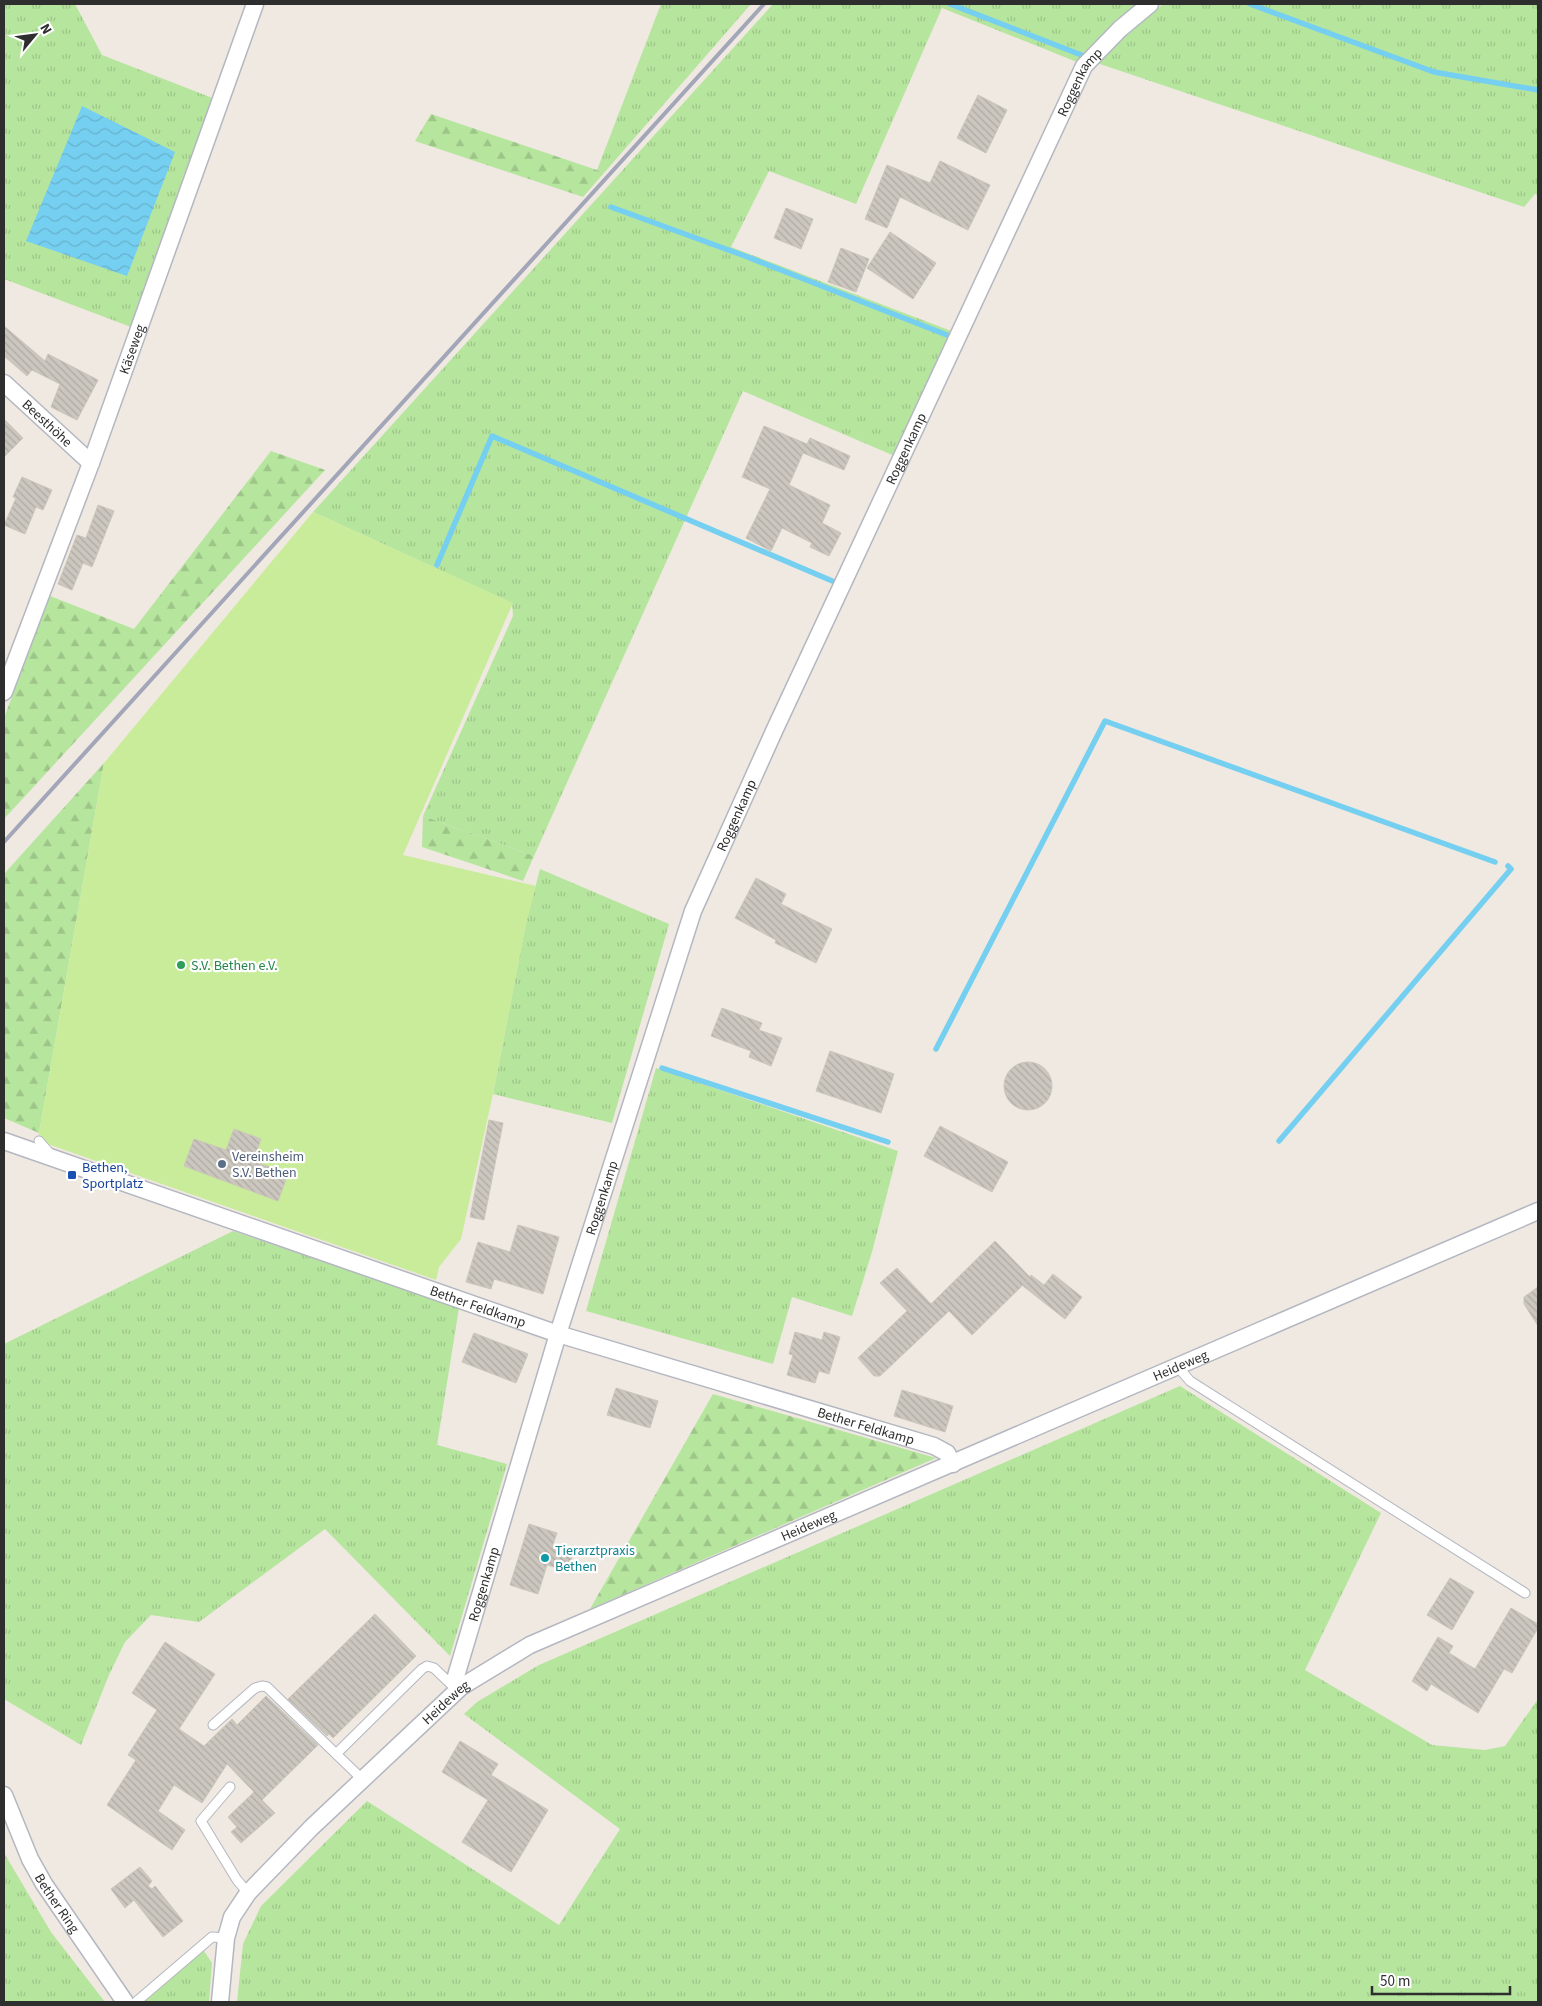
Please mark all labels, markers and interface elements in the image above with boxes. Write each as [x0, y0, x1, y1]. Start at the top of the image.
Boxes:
north arrow [10, 10, 60, 60]
text: N [34, 20, 56, 38]
street label: Roggenkamp [1053, 43, 1108, 120]
street label: Käseweg [115, 322, 151, 377]
street label: Beesthöhe [17, 395, 76, 452]
street label: Roggenkamp [881, 410, 932, 488]
street label: Roggenkamp [712, 776, 762, 855]
place label: S.V. Bethen e.V. [191, 956, 278, 976]
marker: S.V. Bethen e.V. [175, 959, 187, 971]
place label: Vereinsheim S.V. Bethen [232, 1147, 304, 1183]
place label: Bethen, Sportplatz [82, 1158, 143, 1194]
marker: Vereinsheim S.V. Bethen [216, 1158, 228, 1170]
street label: Roggenkamp [581, 1158, 624, 1238]
marker: Bethen, Sportplatz [66, 1169, 78, 1181]
street label: Bether Feldkamp [427, 1281, 529, 1333]
street label: Heideweg [1150, 1345, 1211, 1387]
street label: Bether Feldkamp [815, 1403, 917, 1451]
street label: Heideweg [778, 1505, 839, 1547]
place label: Tierarztpraxis Bethen [555, 1541, 635, 1577]
street label: Roggenkamp [464, 1544, 505, 1624]
marker: Tierarztpraxis Bethen [539, 1552, 551, 1564]
street label: Heideweg [418, 1675, 473, 1730]
street label: Bether Ring [29, 1870, 84, 1938]
scale bar [1372, 1964, 1510, 1996]
text: 50 m [1380, 1971, 1410, 1992]

